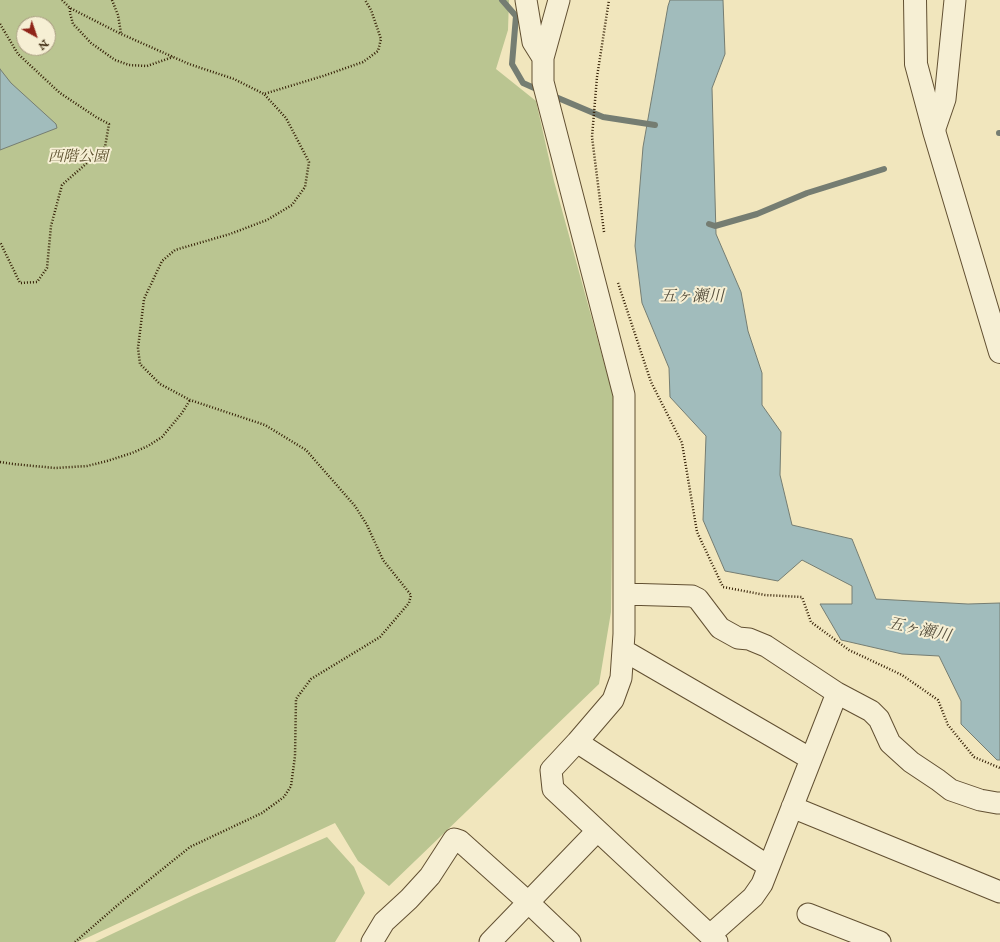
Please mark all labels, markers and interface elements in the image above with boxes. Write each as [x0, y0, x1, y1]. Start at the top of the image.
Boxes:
north arrow [16, 16, 56, 56]
text: N [35, 36, 51, 53]
park label: 西階公園 [48, 149, 108, 167]
water label: 五ヶ瀬川 [660, 288, 724, 308]
water label: 五ヶ瀬川 [886, 615, 952, 647]

